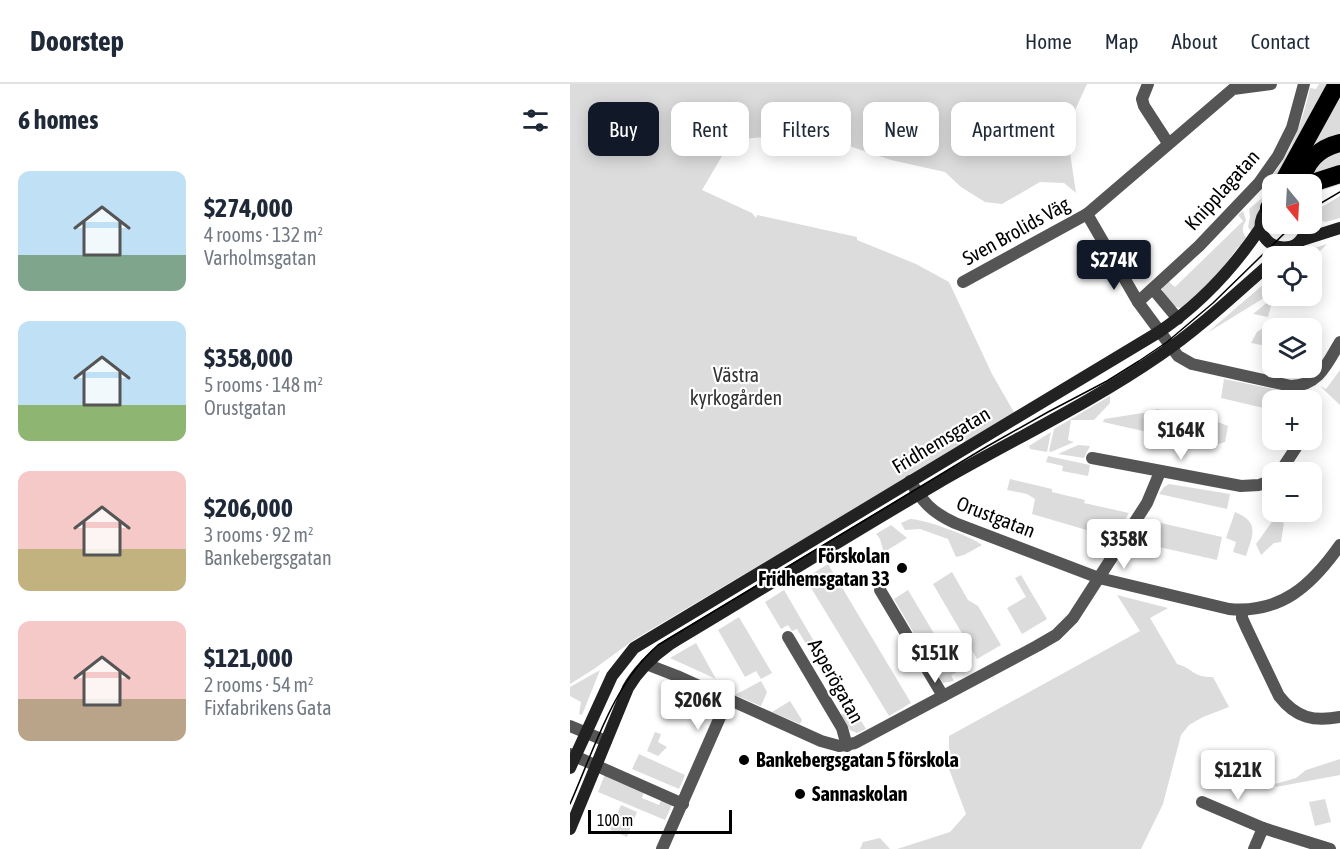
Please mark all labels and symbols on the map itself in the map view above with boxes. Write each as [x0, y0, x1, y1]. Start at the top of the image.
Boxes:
street label: Knipplagatan [1180, 145, 1264, 234]
north arrow [1262, 174, 1322, 234]
street label: Sven Brolids Väg [958, 192, 1074, 269]
pin: $274K [1072, 240, 1156, 291]
park label: Västra kyrkogården [690, 363, 782, 409]
street label: Fridhemsgatan [888, 401, 994, 478]
pin: $164K [1139, 410, 1223, 461]
street label: Orustgatan [954, 491, 1039, 542]
pin: $358K [1082, 519, 1166, 570]
place label: Förskolan Fridhemsgatan 33 [758, 544, 890, 590]
marker: Förskolan Fridhemsgatan 33 [895, 561, 909, 575]
pin: $151K [893, 633, 977, 684]
street label: Asperögatan [804, 635, 869, 727]
pin: $206K [656, 680, 740, 731]
place label: Bankebergsgatan 5 förskola [756, 748, 959, 771]
pin: $121K [1196, 750, 1280, 801]
marker: Bankebergsgatan 5 förskola [737, 753, 751, 767]
place label: Sannaskolan [812, 782, 908, 805]
marker: Sannaskolan [793, 787, 807, 801]
scale bar [588, 807, 732, 834]

